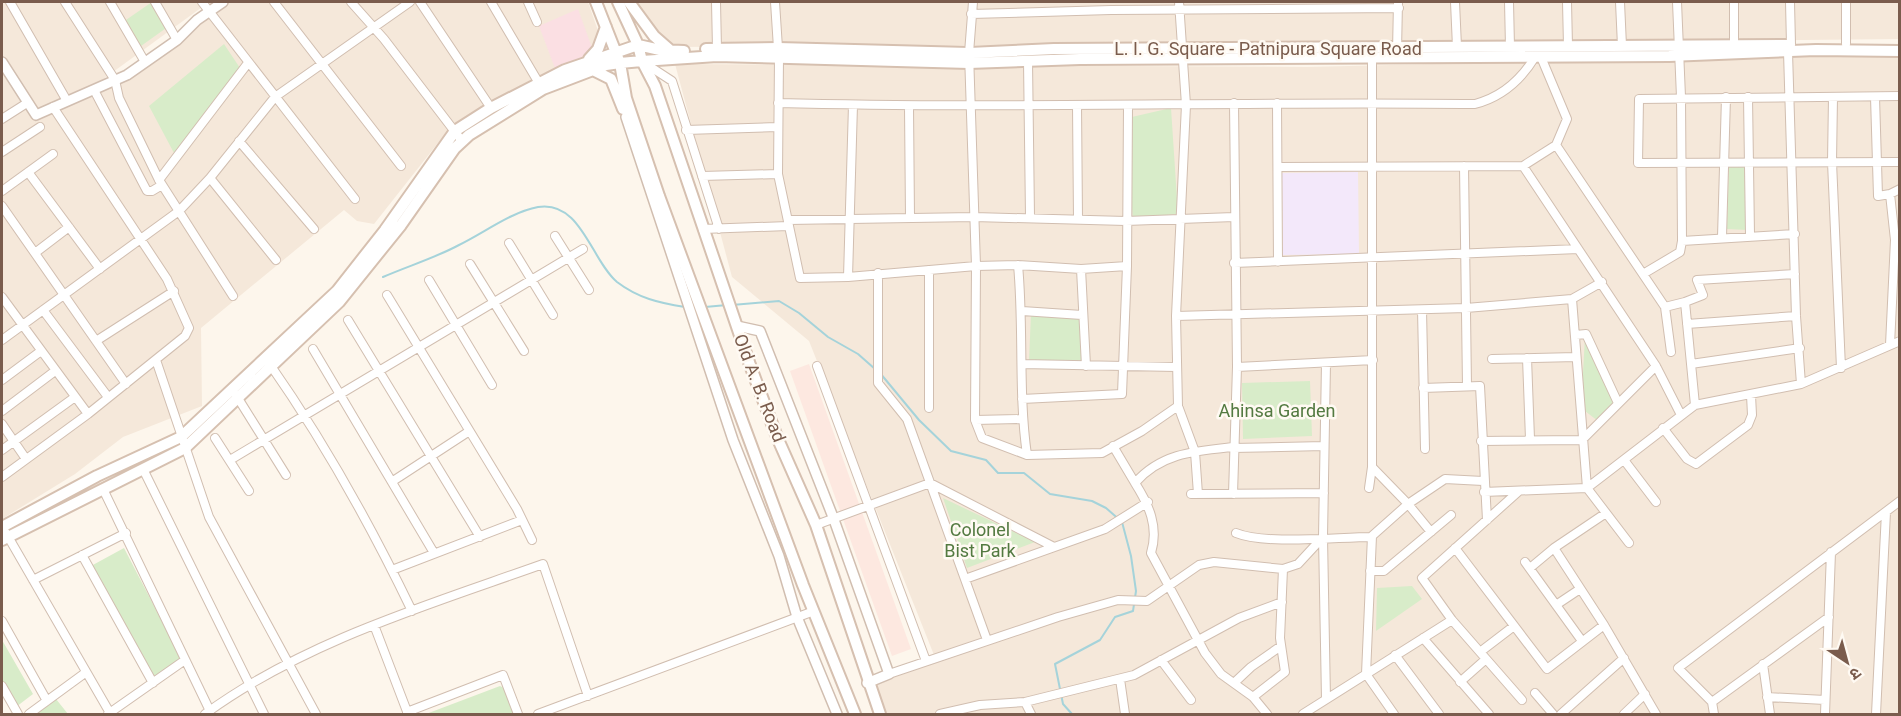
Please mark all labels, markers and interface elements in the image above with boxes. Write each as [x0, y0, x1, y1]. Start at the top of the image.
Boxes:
street label: L. I. G. Square - Patnipura Square Road [1114, 38, 1422, 59]
street label: Old A. B. Road [730, 331, 790, 445]
park label: Ahinsa Garden [1218, 400, 1336, 421]
park label: Colonel Bist Park [944, 519, 1017, 561]
north arrow [1817, 632, 1877, 692]
text: उ [1846, 663, 1865, 685]

